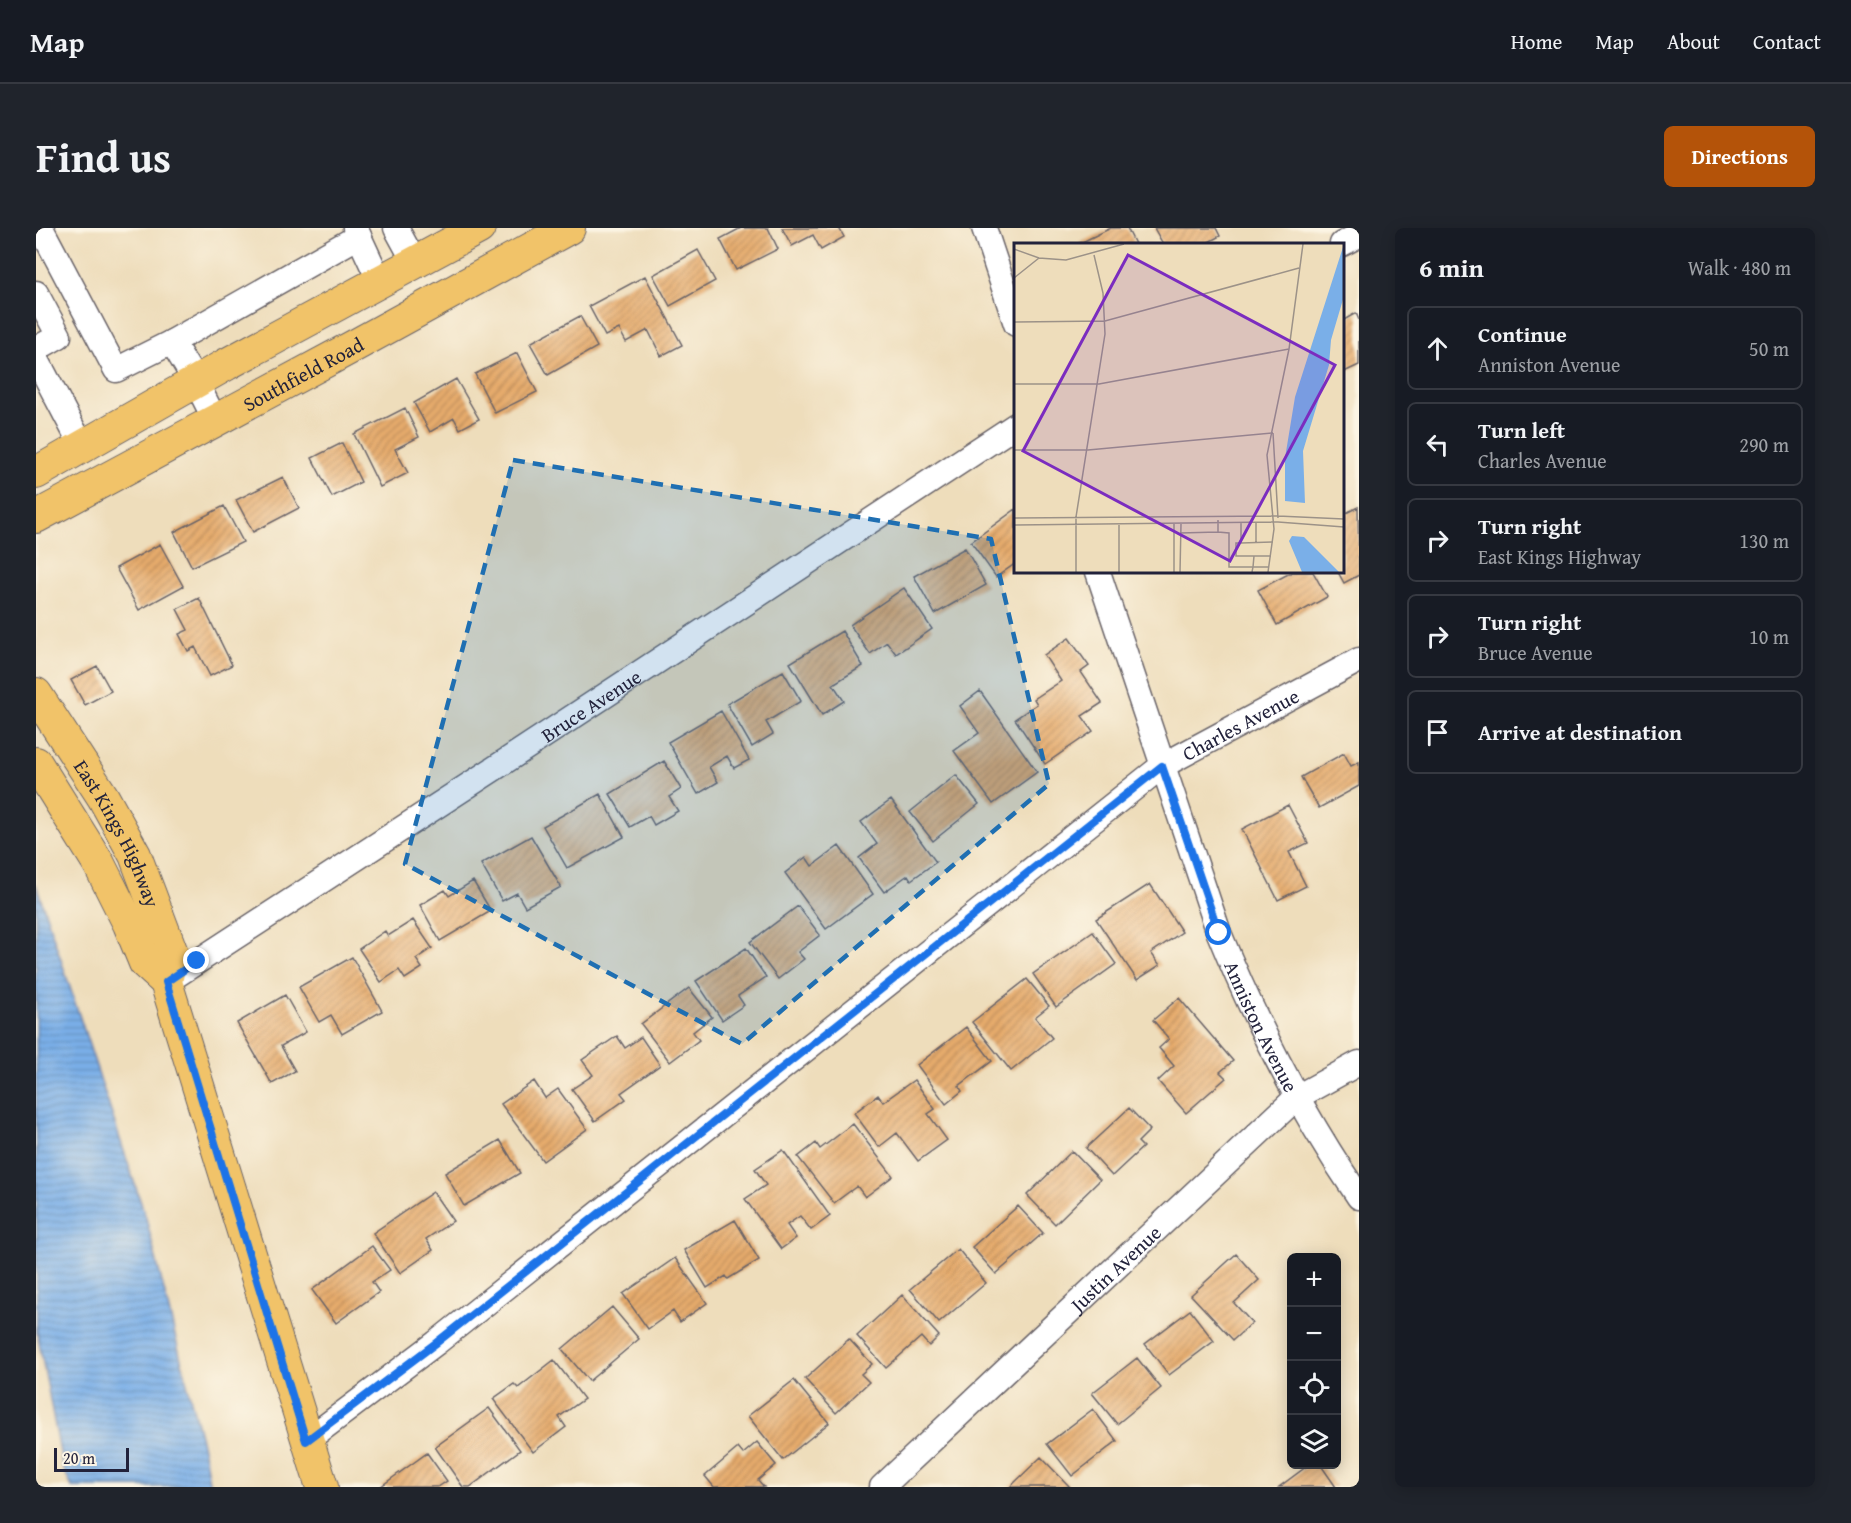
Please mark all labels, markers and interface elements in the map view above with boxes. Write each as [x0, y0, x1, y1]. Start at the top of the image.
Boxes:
text: Map [30, 21, 84, 62]
text: Home [1511, 26, 1562, 57]
text: Map [1595, 26, 1634, 57]
text: About [1667, 26, 1720, 57]
text: Contact [1753, 26, 1821, 57]
text: Find us [36, 126, 171, 187]
button: Directions [1664, 126, 1815, 187]
inset map [1014, 243, 1344, 573]
text: 6 min [1419, 248, 1484, 287]
text: Walk · 480 m [1688, 253, 1791, 282]
text: Continue [1478, 318, 1567, 350]
street label: Southfield Road [237, 329, 369, 418]
icon: ahead [1421, 332, 1454, 365]
text: 50 m [1749, 334, 1789, 363]
text: Anniston Avenue [1478, 350, 1621, 379]
text: Turn left [1478, 414, 1565, 446]
icon: left [1421, 428, 1454, 461]
text: 290 m [1739, 430, 1789, 459]
text: Charles Avenue [1478, 446, 1607, 475]
text: Turn right [1478, 510, 1581, 542]
icon: right [1421, 524, 1454, 557]
text: 130 m [1739, 526, 1789, 555]
text: East Kings Highway [1478, 542, 1641, 571]
text: Turn right [1478, 606, 1581, 638]
icon: right [1421, 620, 1454, 653]
text: 10 m [1749, 622, 1789, 651]
text: Bruce Avenue [1478, 638, 1593, 667]
street label: Bruce Avenue [535, 661, 646, 749]
street label: Charles Avenue [1177, 681, 1304, 767]
icon: arrive [1421, 716, 1454, 749]
text: Arrive at destination [1478, 716, 1682, 748]
street label: East Kings Highway [68, 753, 168, 911]
route start [1205, 919, 1231, 945]
route end [183, 947, 209, 973]
street label: Anniston Avenue [1218, 956, 1306, 1097]
street label: Justin Avenue [1061, 1218, 1167, 1320]
map controls [1287, 1253, 1341, 1469]
button: + [1287, 1253, 1341, 1307]
button: − [1287, 1307, 1341, 1361]
button: locate [1287, 1361, 1341, 1415]
button: layers [1287, 1415, 1341, 1469]
scale bar [54, 1445, 129, 1472]
text: 20 m [63, 1446, 95, 1470]

